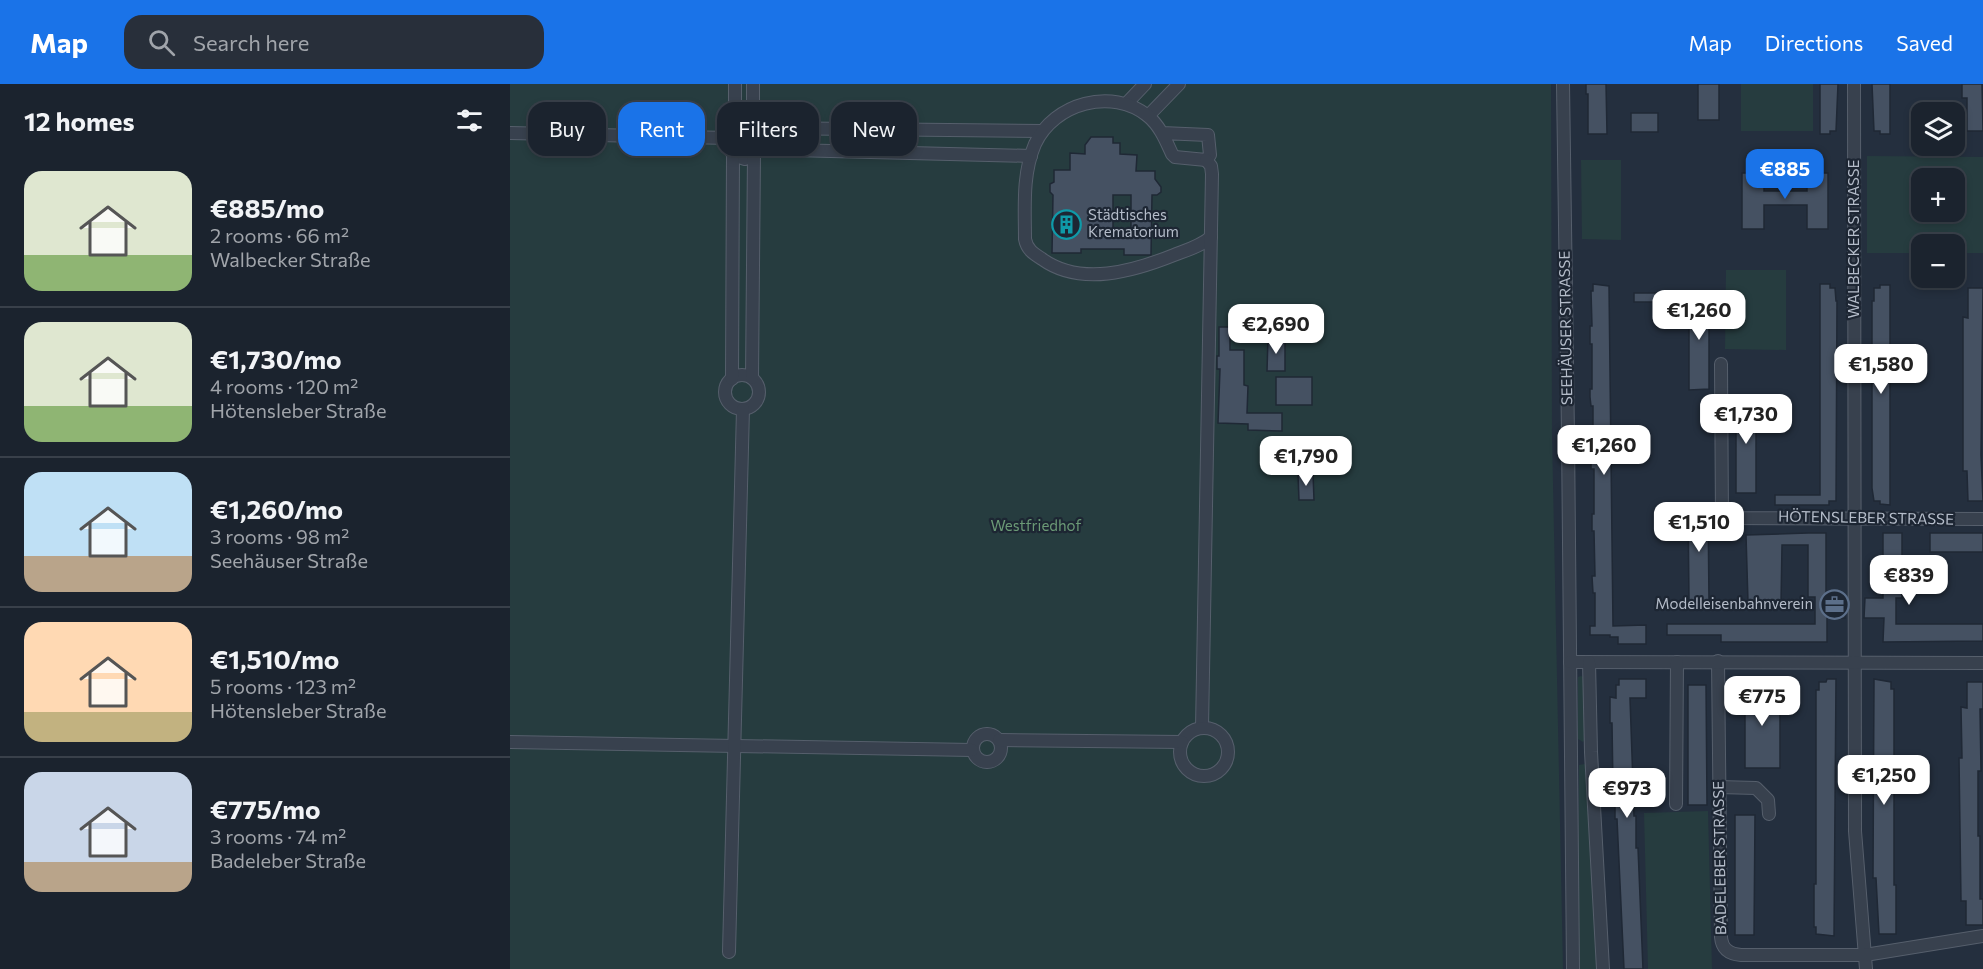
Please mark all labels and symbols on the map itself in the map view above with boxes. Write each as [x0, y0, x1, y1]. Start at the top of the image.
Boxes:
pin: €885 [1749, 149, 1821, 200]
street label: WALBECKER STRASSE [1844, 159, 1862, 319]
place label: Städtisches Krematorium [1088, 205, 1179, 240]
building icon: Städtisches Krematorium [1051, 208, 1083, 240]
street label: SEEHÄUSER STRASSE [1555, 251, 1575, 405]
pin: €1,260 [1650, 290, 1748, 341]
pin: €2,690 [1227, 304, 1325, 355]
pin: €1,580 [1832, 344, 1930, 395]
pin: €1,730 [1697, 394, 1795, 445]
pin: €1,260 [1555, 425, 1653, 476]
pin: €1,790 [1257, 436, 1355, 487]
pin: €1,510 [1650, 502, 1748, 553]
street label: HÖTENSLEBER STRASSE [1778, 506, 1954, 528]
park label: Westfriedhof [991, 516, 1081, 534]
pin: €839 [1873, 555, 1945, 606]
office icon: Modelleisenbahnverein [1818, 588, 1850, 620]
place label: Modelleisenbahnverein [1655, 594, 1813, 612]
pin: €775 [1726, 676, 1798, 727]
pin: €1,250 [1835, 755, 1933, 806]
pin: €973 [1591, 768, 1663, 819]
street label: BADELEBER STRASSE [1709, 781, 1729, 935]

